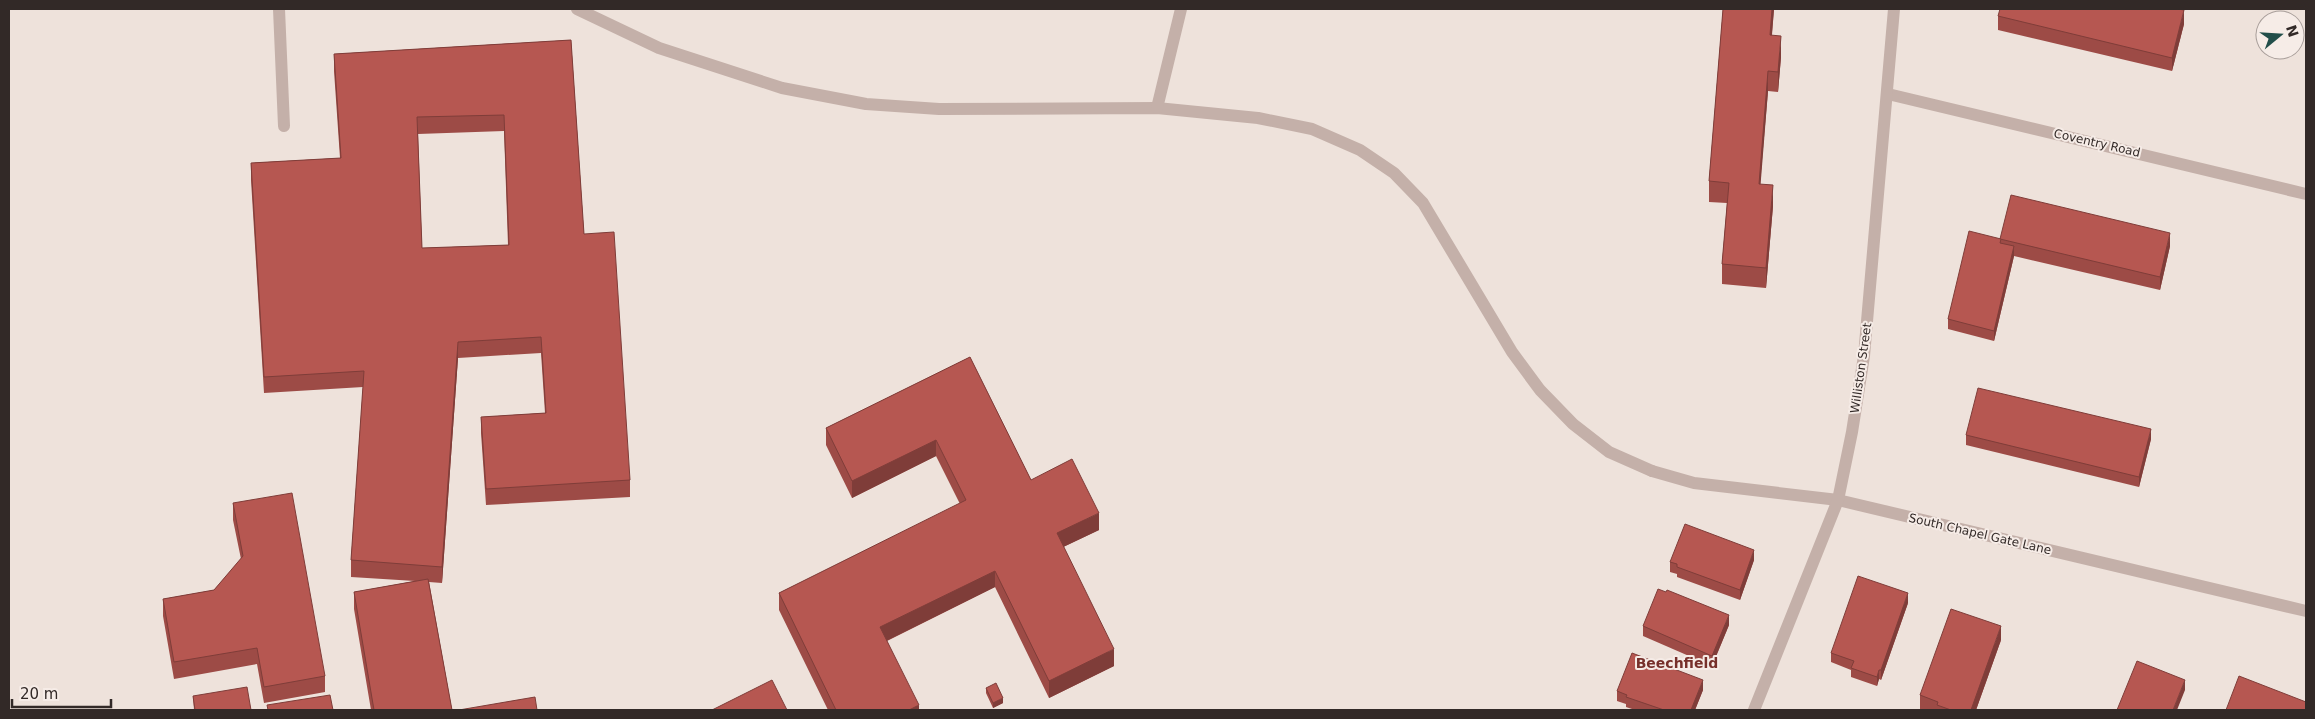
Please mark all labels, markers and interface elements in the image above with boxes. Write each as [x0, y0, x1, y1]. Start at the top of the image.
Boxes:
north arrow [2255, 10, 2305, 60]
text: N [2283, 23, 2302, 39]
street label: Coventry Road [2052, 126, 2142, 160]
street label: Williston Street [1848, 322, 1874, 414]
street label: South Chapel Gate Lane [1907, 511, 2053, 557]
district label: Beechfield [1636, 655, 1718, 671]
scale bar [12, 676, 111, 708]
text: 20 m [20, 685, 58, 703]

